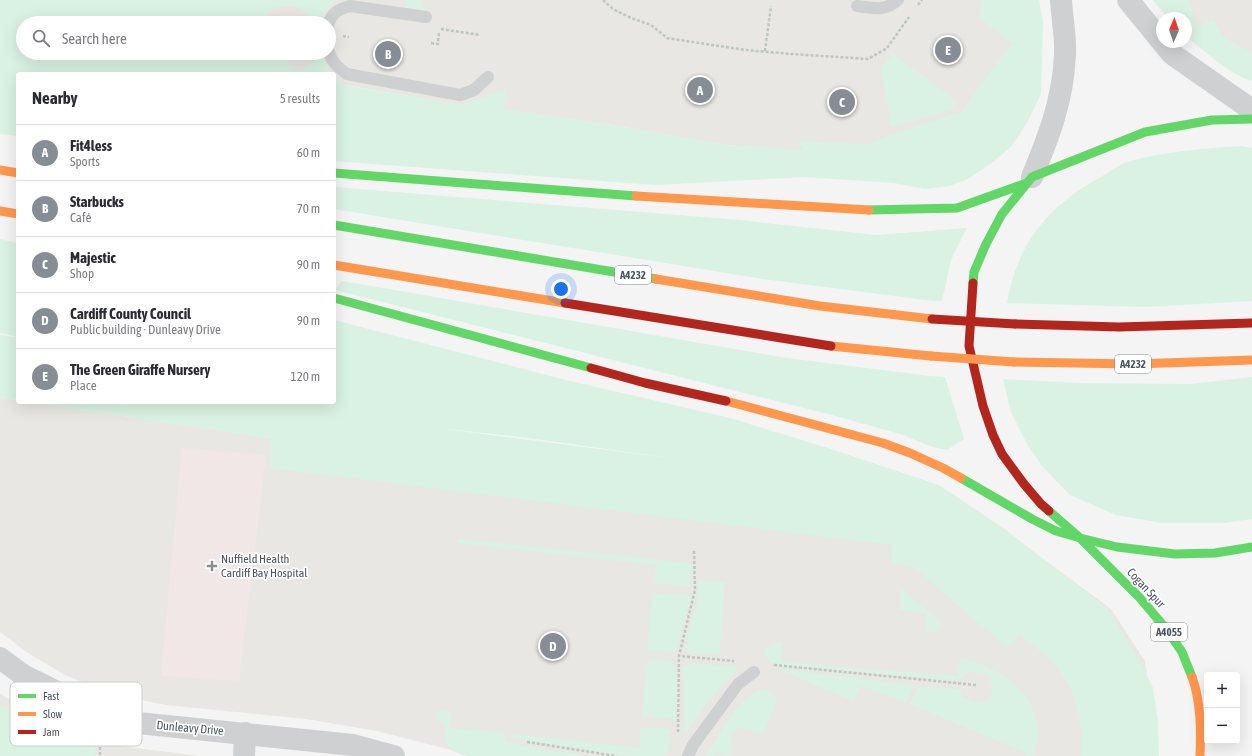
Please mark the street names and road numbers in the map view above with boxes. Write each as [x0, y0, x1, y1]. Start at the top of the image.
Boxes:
road number: A4232 [615, 266, 651, 284]
road number: A4232 [1115, 355, 1151, 373]
street label: Cogan Spur [1124, 565, 1168, 611]
road number: A4055 [1151, 623, 1187, 641]
street label: Dunleavy Drive [156, 718, 224, 738]

